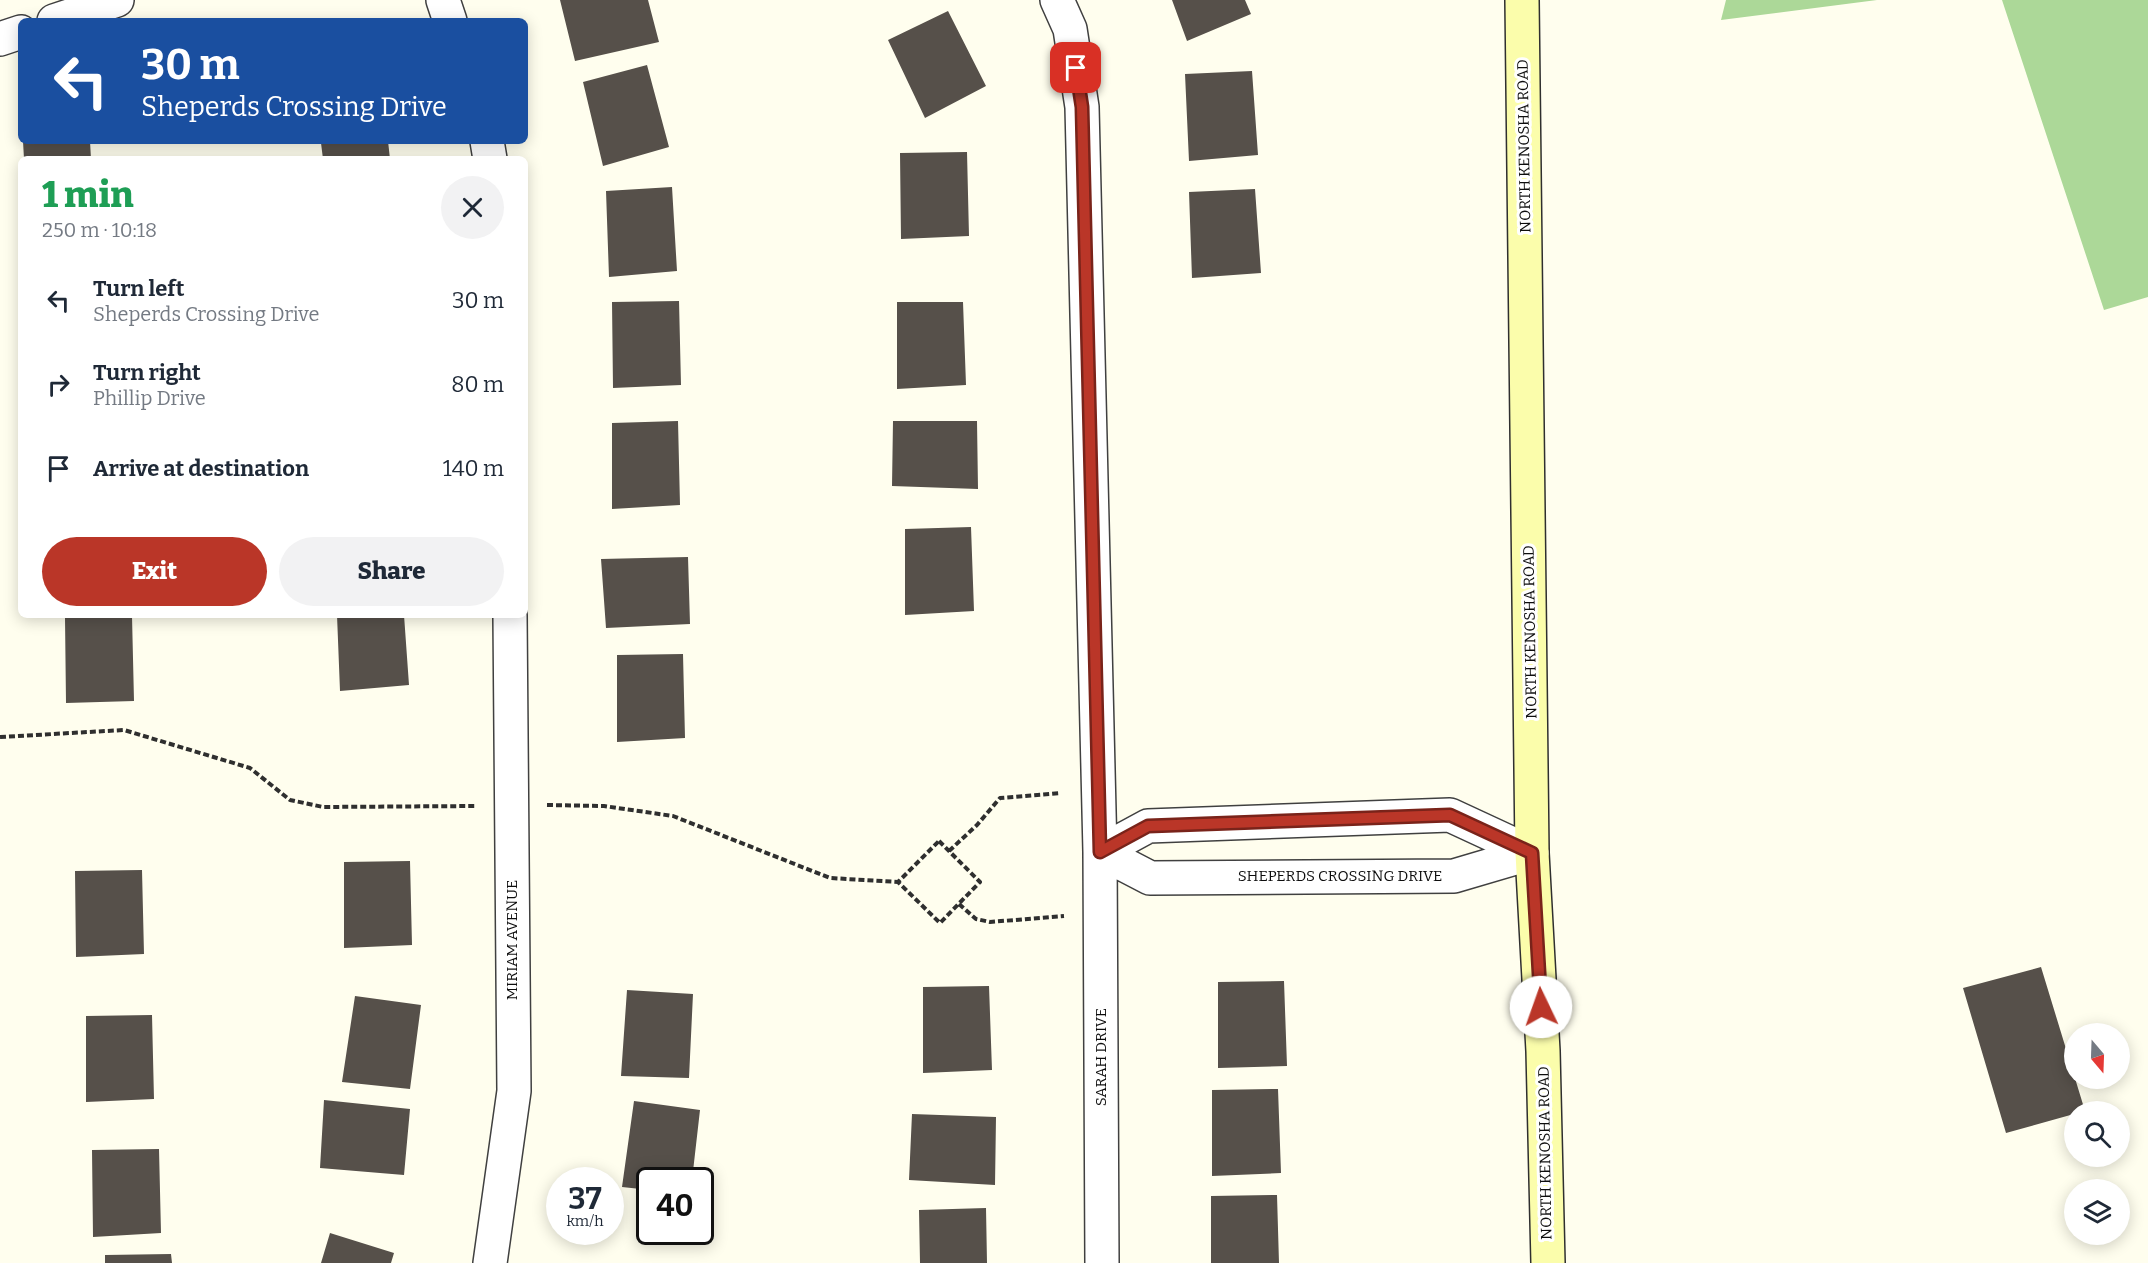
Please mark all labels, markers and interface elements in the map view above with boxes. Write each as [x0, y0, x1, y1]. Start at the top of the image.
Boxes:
text: 30 m [141, 40, 240, 90]
icon: left [42, 42, 120, 120]
pin [1050, 42, 1101, 93]
icon: arrive [1059, 51, 1092, 84]
street label: NORTH KENOSHA ROAD [1513, 59, 1535, 233]
text: Sheperds Crossing Drive [141, 91, 447, 123]
text: 1 min [42, 173, 134, 217]
button: close [441, 176, 504, 239]
text: 250 m · 10:18 [42, 218, 157, 242]
text: Turn left [93, 275, 185, 302]
icon: left [42, 284, 75, 317]
text: 30 m [452, 287, 504, 314]
text: Sheperds Crossing Drive [93, 302, 319, 326]
text: Turn right [93, 359, 201, 386]
icon: right [42, 368, 75, 401]
text: 80 m [451, 371, 504, 398]
text: Phillip Drive [93, 386, 206, 410]
icon: arrive [42, 452, 75, 485]
text: Arrive at destination [93, 455, 309, 482]
text: 140 m [443, 455, 504, 482]
button: Exit [42, 537, 267, 606]
button: Share [279, 537, 504, 606]
street label: NORTH KENOSHA ROAD [1519, 545, 1541, 719]
street label: SHEPERDS CROSSING DRIVE [1238, 867, 1442, 885]
street label: MIRIAM AVENUE [503, 880, 521, 1000]
position arrow [1509, 975, 1573, 1039]
street label: SARAH DRIVE [1092, 1008, 1110, 1106]
north arrow [2064, 1023, 2130, 1089]
map controls [2064, 1023, 2130, 1245]
street label: NORTH KENOSHA ROAD [1534, 1066, 1556, 1240]
button: search [2064, 1101, 2130, 1167]
speed limit sign: 40 [636, 1167, 714, 1245]
button: layers [2064, 1179, 2130, 1245]
text: 37 [568, 1181, 602, 1217]
text: km/h [566, 1212, 604, 1230]

